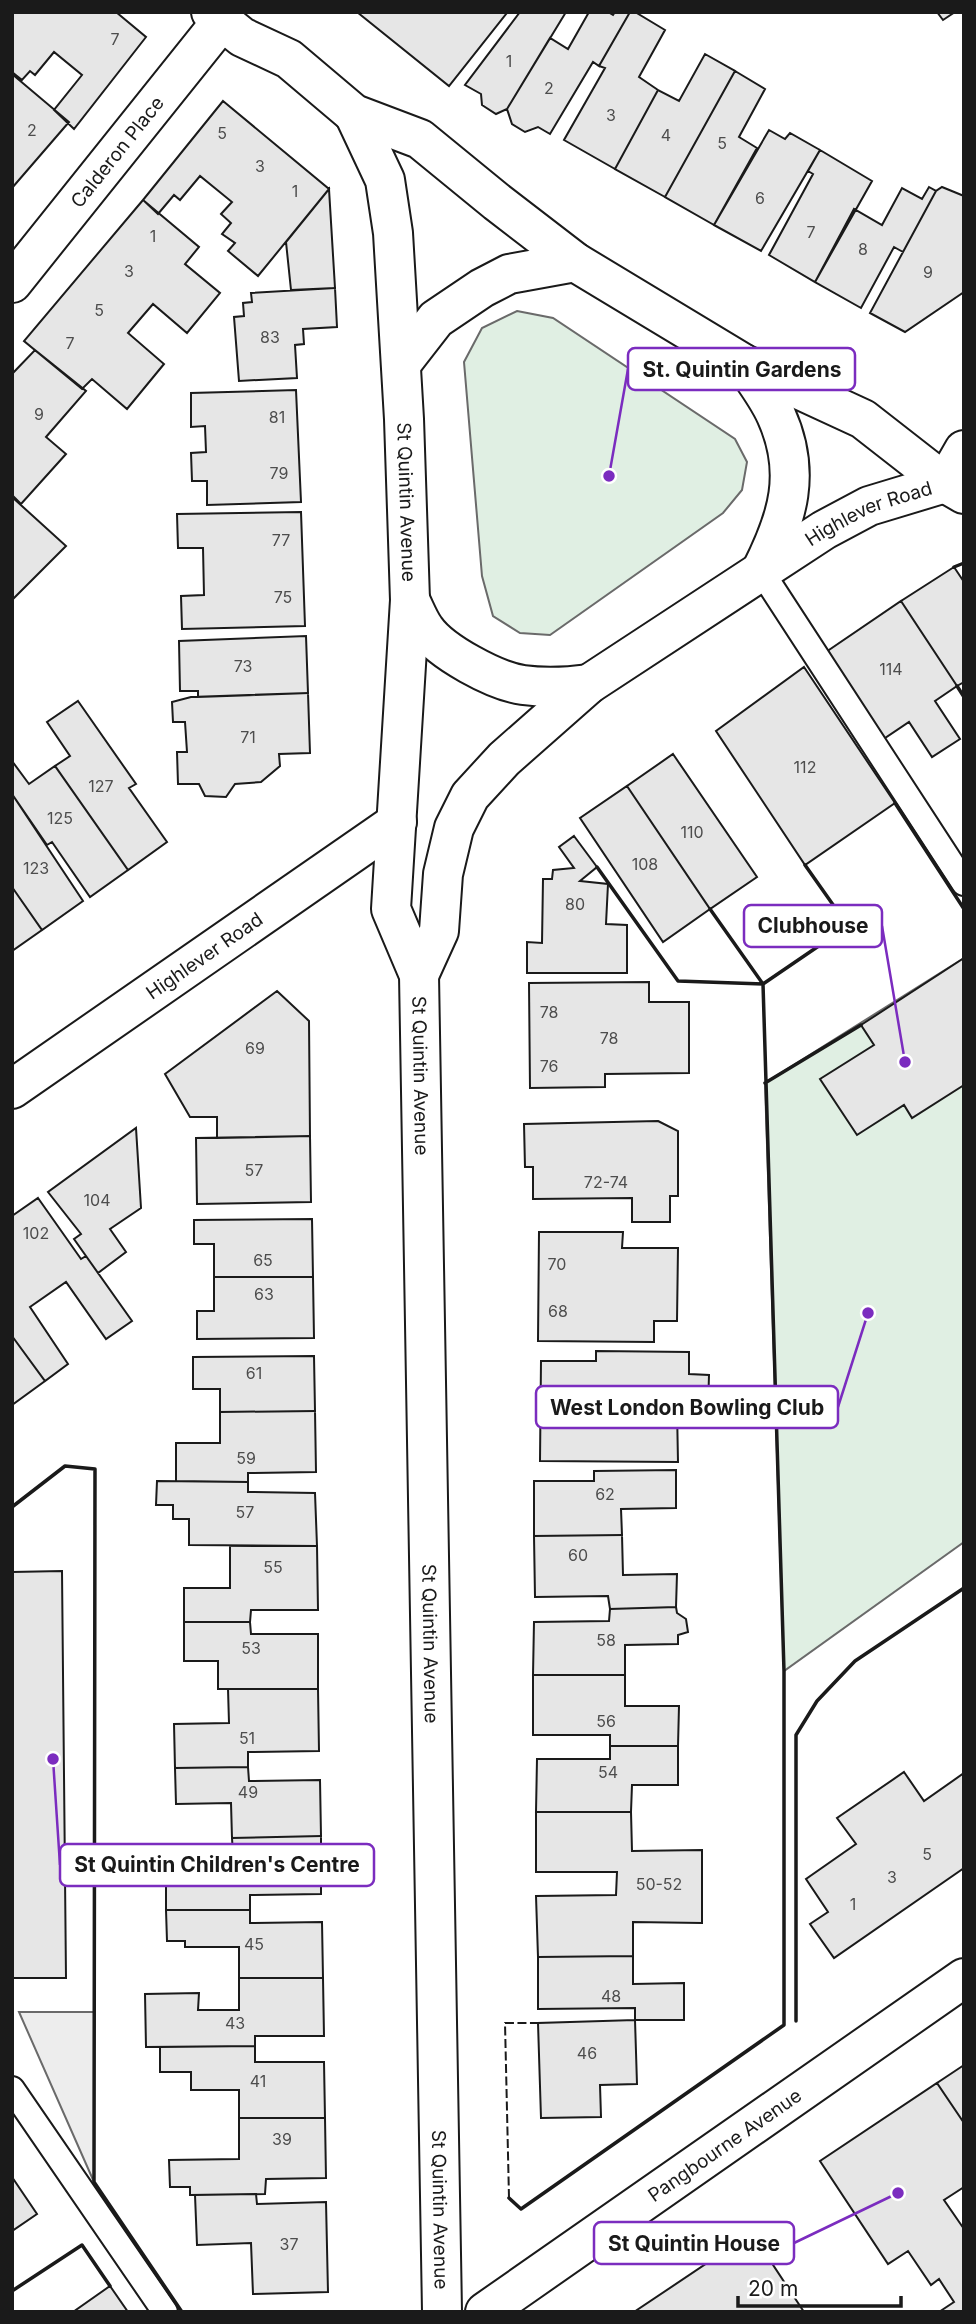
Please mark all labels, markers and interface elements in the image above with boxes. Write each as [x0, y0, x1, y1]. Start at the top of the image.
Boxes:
house number: 7 [110, 29, 120, 49]
house number: 1 [506, 51, 512, 71]
house number: 2 [544, 78, 554, 98]
street label: Calderon Place [66, 92, 169, 212]
house number: 3 [606, 105, 616, 125]
house number: 2 [27, 120, 37, 140]
house number: 5 [217, 123, 227, 143]
house number: 4 [661, 125, 671, 145]
house number: 5 [717, 133, 727, 153]
house number: 3 [255, 156, 265, 176]
house number: 1 [292, 181, 298, 201]
house number: 6 [755, 188, 765, 208]
house number: 7 [806, 222, 816, 242]
house number: 1 [150, 226, 156, 246]
house number: 8 [858, 239, 868, 259]
house number: 3 [124, 261, 134, 281]
house number: 9 [923, 262, 933, 282]
house number: 5 [94, 300, 104, 320]
house number: 83 [260, 327, 280, 347]
house number: 7 [65, 333, 75, 353]
callout: St. Quintin Gardens [628, 348, 855, 390]
text: St. Quintin Gardens [643, 357, 841, 382]
house number: 9 [34, 404, 44, 424]
house number: 81 [269, 407, 285, 427]
street label: St Quintin Avenue [393, 422, 421, 582]
house number: 79 [270, 463, 288, 483]
street label: Highlever Road [801, 476, 935, 551]
house number: 77 [272, 530, 290, 550]
house number: 75 [274, 587, 292, 607]
house number: 73 [234, 656, 252, 676]
house number: 114 [879, 659, 903, 679]
house number: 71 [240, 727, 256, 747]
house number: 112 [794, 757, 816, 777]
house number: 127 [88, 776, 114, 796]
house number: 125 [47, 808, 73, 828]
house number: 110 [680, 822, 704, 842]
house number: 108 [632, 854, 658, 874]
house number: 123 [23, 858, 49, 878]
house number: 80 [565, 894, 585, 914]
callout: Clubhouse [744, 905, 882, 947]
street label: Highlever Road [142, 907, 267, 1004]
text: Clubhouse [758, 913, 868, 938]
street label: St Quintin Avenue [408, 996, 434, 1156]
house number: 78 [540, 1002, 558, 1022]
house number: 78 [600, 1028, 618, 1048]
house number: 69 [245, 1038, 265, 1058]
house number: 76 [540, 1056, 558, 1076]
house number: 57 [245, 1160, 263, 1180]
house number: 72-74 [584, 1172, 628, 1192]
house number: 104 [84, 1190, 110, 1210]
house number: 102 [23, 1223, 49, 1243]
house number: 65 [253, 1250, 273, 1270]
house number: 70 [548, 1254, 566, 1274]
house number: 63 [254, 1284, 274, 1304]
house number: 68 [548, 1301, 568, 1321]
house number: 61 [246, 1363, 262, 1383]
callout: West London Bowling Club [536, 1386, 838, 1428]
text: West London Bowling Club [550, 1395, 824, 1420]
house number: 59 [236, 1448, 256, 1468]
house number: 62 [595, 1484, 615, 1504]
house number: 57 [236, 1502, 254, 1522]
house number: 60 [568, 1545, 588, 1565]
house number: 55 [263, 1557, 283, 1577]
street label: St Quintin Avenue [418, 1564, 443, 1724]
house number: 58 [596, 1630, 616, 1650]
house number: 53 [241, 1638, 261, 1658]
house number: 56 [596, 1711, 616, 1731]
house number: 51 [239, 1728, 255, 1748]
house number: 54 [598, 1762, 618, 1782]
house number: 49 [238, 1782, 258, 1802]
callout: St Quintin Children's Centre [60, 1844, 374, 1886]
house number: 5 [922, 1844, 932, 1864]
text: St Quintin Children's Centre [74, 1852, 360, 1877]
house number: 3 [887, 1867, 897, 1887]
house number: 50-52 [636, 1874, 682, 1894]
house number: 1 [850, 1894, 856, 1914]
house number: 45 [244, 1934, 264, 1954]
house number: 48 [601, 1986, 621, 2006]
house number: 43 [225, 2013, 245, 2033]
house number: 46 [577, 2043, 597, 2063]
house number: 41 [250, 2071, 266, 2091]
street label: Pangbourne Avenue [643, 2084, 806, 2206]
house number: 39 [272, 2129, 292, 2149]
street label: St Quintin Avenue [427, 2130, 453, 2290]
callout: St Quintin House [594, 2222, 794, 2264]
text: St Quintin House [608, 2231, 780, 2256]
house number: 37 [280, 2234, 298, 2254]
scale bar [738, 2264, 901, 2308]
text: 20 m [748, 2276, 798, 2301]

